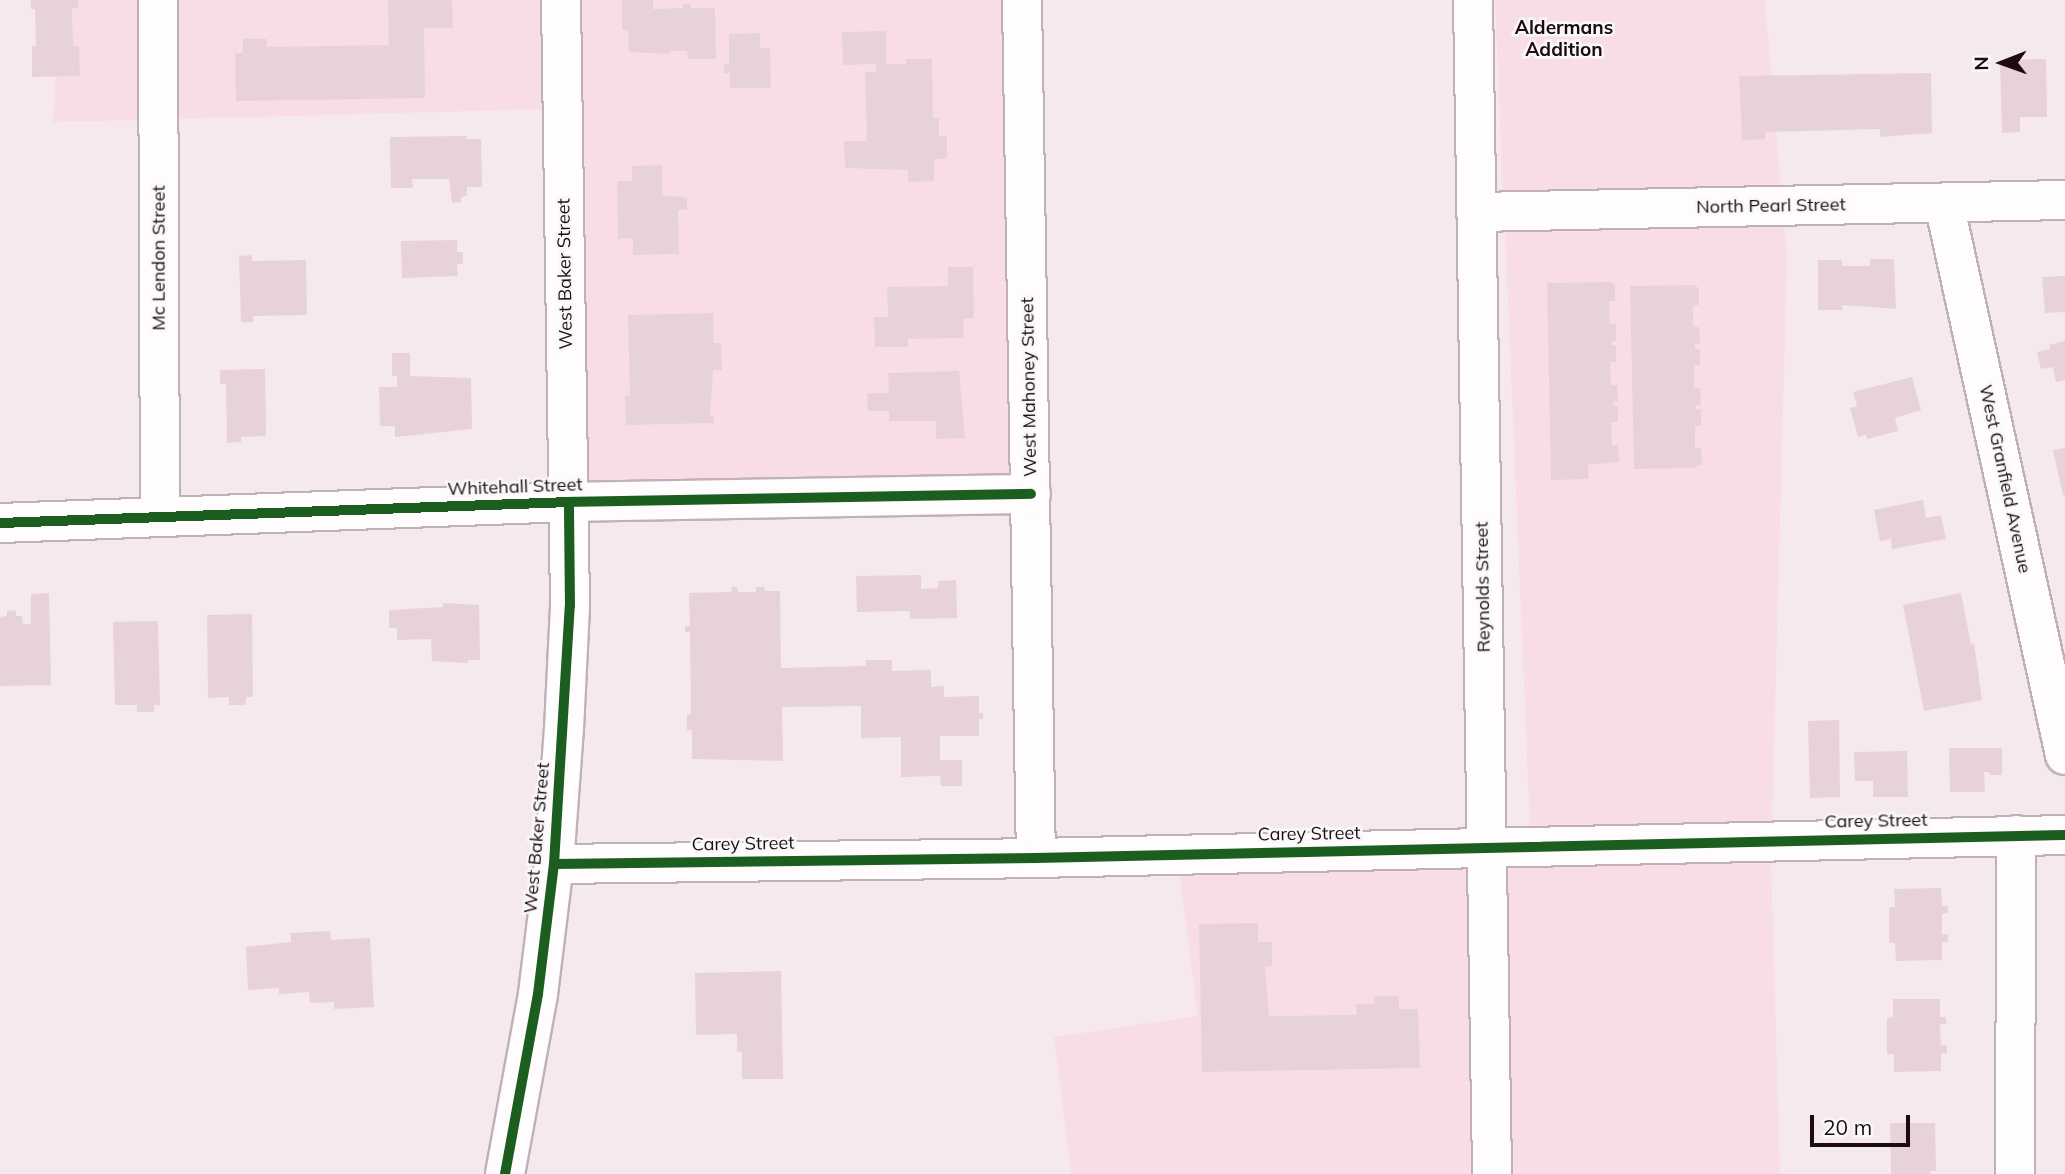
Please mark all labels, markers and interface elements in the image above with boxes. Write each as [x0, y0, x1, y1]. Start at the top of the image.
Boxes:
district label: Aldermans Addition [1515, 17, 1613, 61]
north arrow [1967, 28, 2037, 98]
text: N [1969, 56, 1993, 71]
street label: Mc Lendon Street [148, 185, 170, 331]
street label: North Pearl Street [1696, 194, 1846, 218]
street label: West Baker Street [553, 198, 577, 350]
street label: West Mahoney Street [1017, 297, 1041, 477]
street label: West Granfield Avenue [1974, 383, 2036, 575]
street label: Whitehall Street [447, 474, 583, 500]
street label: Reynolds Street [1471, 521, 1495, 653]
street label: West Baker Street [520, 762, 554, 914]
street label: Carey Street [1824, 809, 1928, 833]
street label: Carey Street [1257, 822, 1361, 846]
street label: Carey Street [691, 832, 795, 856]
scale bar [1813, 1100, 1913, 1144]
text: 20 m [1823, 1114, 1872, 1140]

